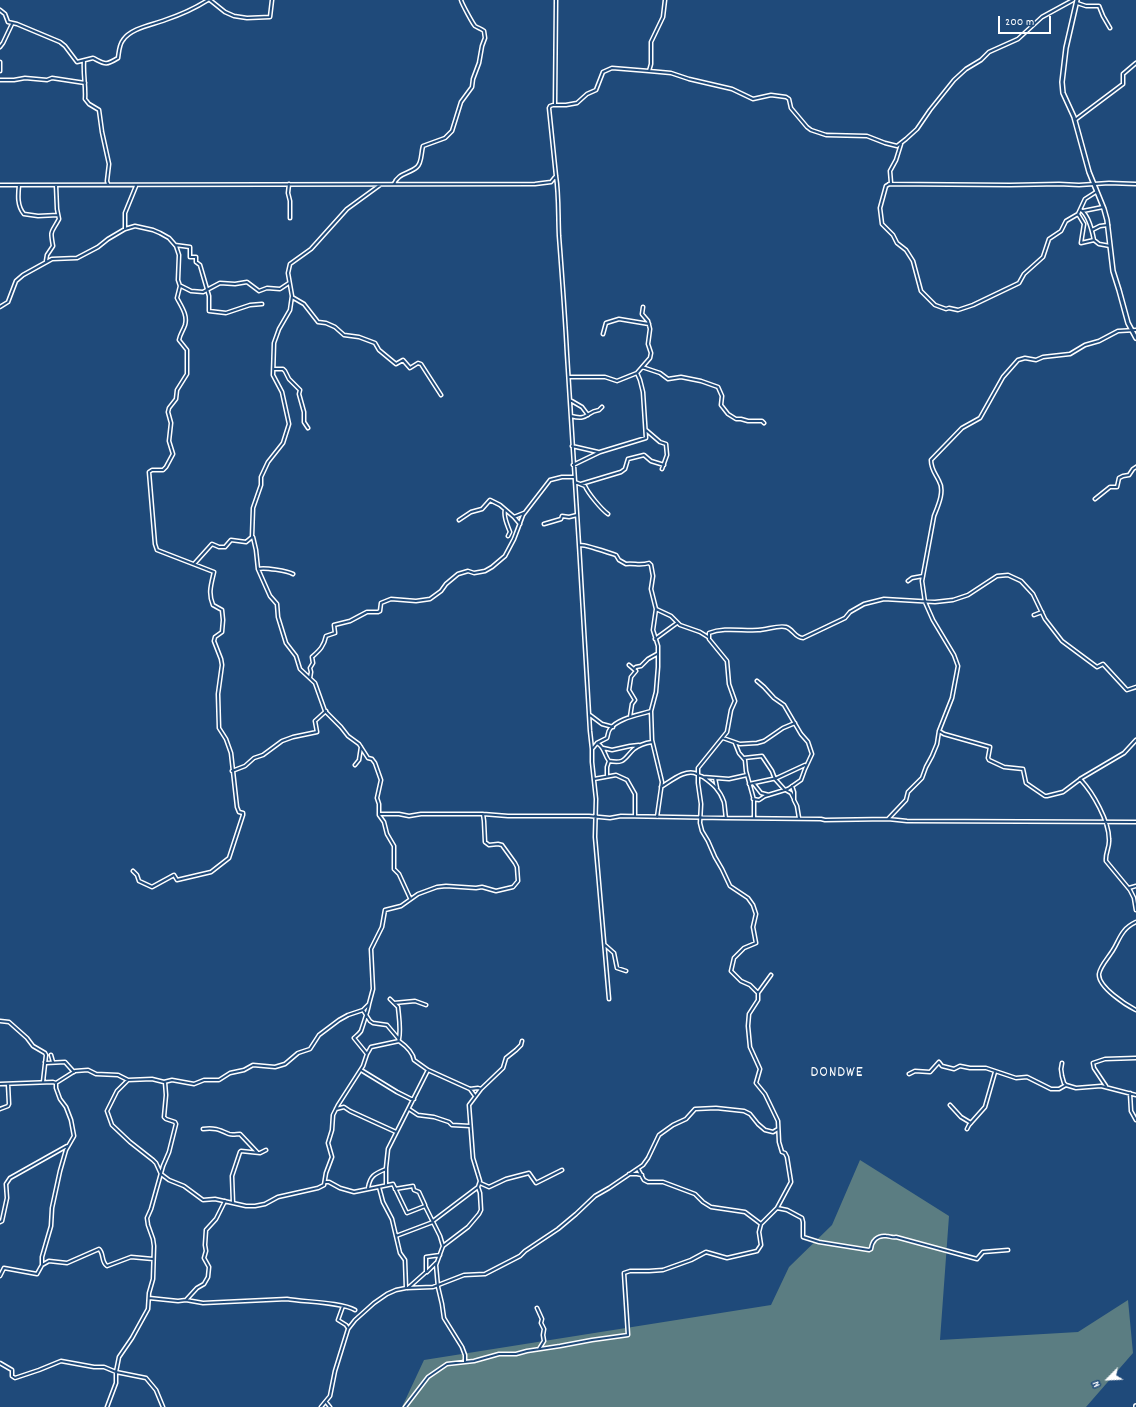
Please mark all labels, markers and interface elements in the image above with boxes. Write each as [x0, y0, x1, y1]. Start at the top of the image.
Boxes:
scale bar [1000, 8, 1053, 34]
text: 200 m [1005, 14, 1034, 31]
district label: DONDWE [811, 1065, 863, 1083]
north arrow [1088, 1359, 1128, 1399]
text: N [1089, 1378, 1105, 1390]

